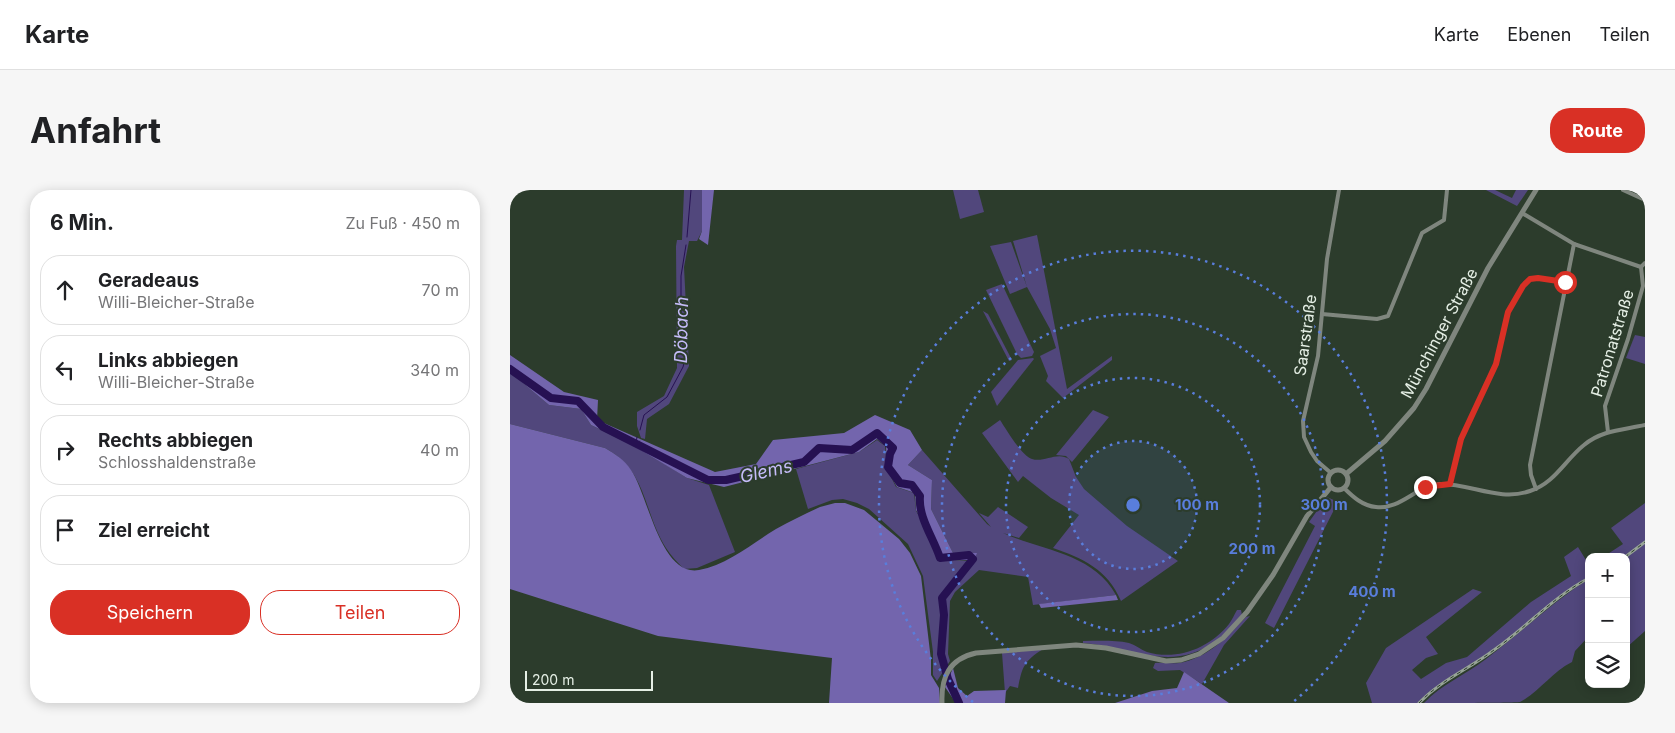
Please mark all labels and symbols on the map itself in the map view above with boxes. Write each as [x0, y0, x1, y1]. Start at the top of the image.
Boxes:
street label: Münchinger Straße [1396, 264, 1482, 402]
route start [1554, 271, 1577, 294]
street label: Patronatstraße [1586, 287, 1638, 399]
street label: Saarstraße [1289, 293, 1321, 377]
water label: Döbach [670, 296, 692, 364]
water label: Glems [738, 455, 794, 487]
route end [1414, 476, 1437, 499]
text: 100 m [1175, 495, 1219, 514]
text: 300 m [1300, 495, 1348, 514]
centre of rings [1124, 496, 1142, 514]
text: 200 m [1229, 539, 1275, 558]
text: 400 m [1348, 582, 1396, 601]
scale bar [525, 668, 652, 691]

